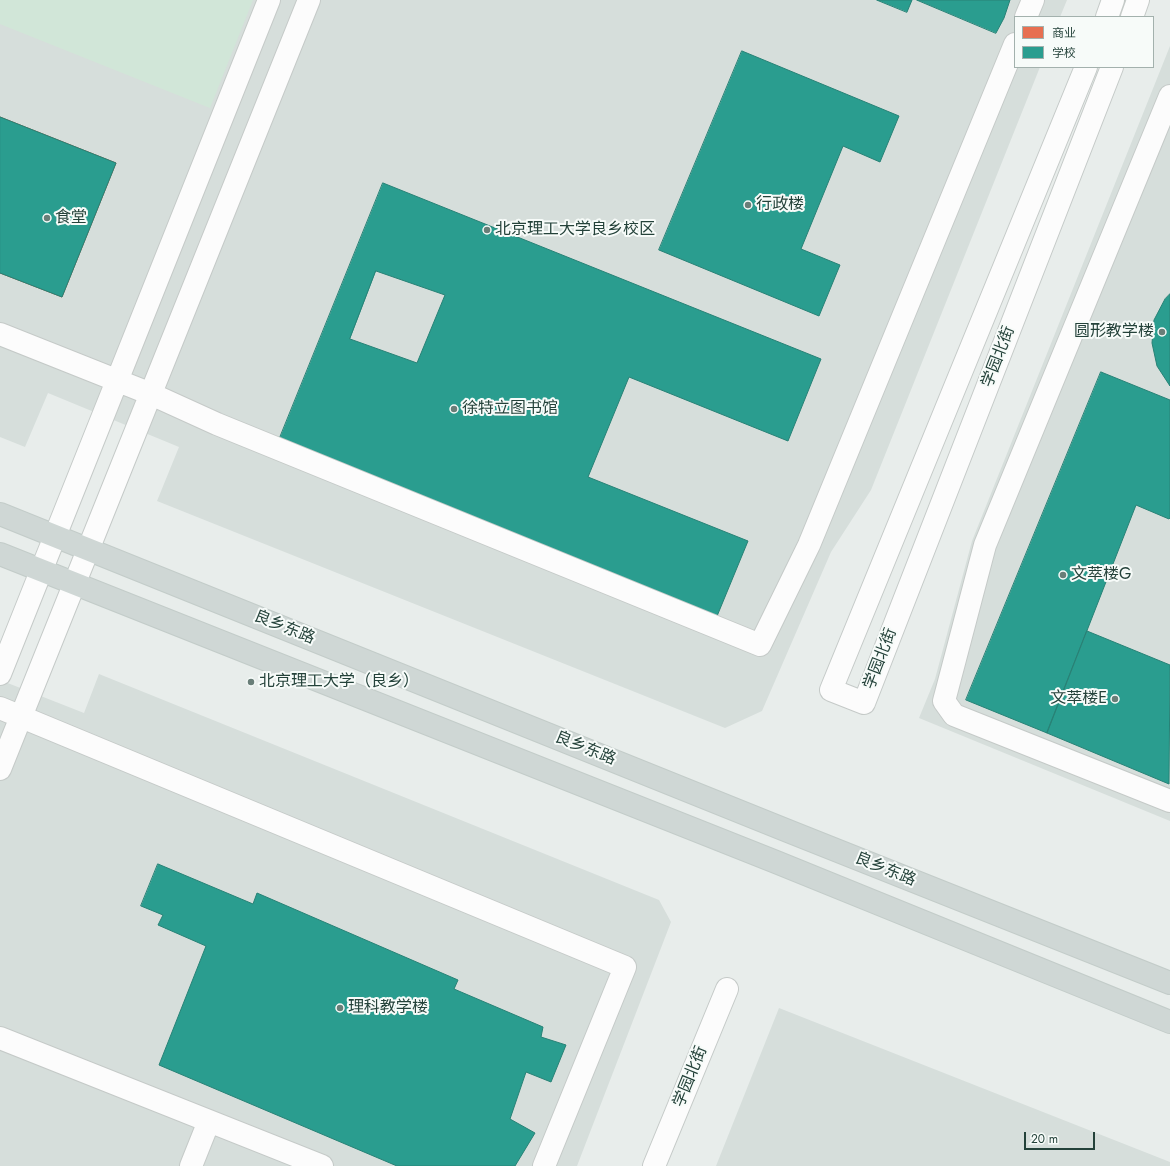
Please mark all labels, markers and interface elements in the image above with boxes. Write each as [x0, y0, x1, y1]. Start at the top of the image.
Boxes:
legend [1014, 16, 1154, 68]
text: 商业 [1052, 24, 1076, 42]
text: 学校 [1052, 44, 1076, 62]
place label: 行政楼 [756, 195, 804, 215]
marker: 行政楼 [743, 200, 753, 210]
place label: 食堂 [55, 208, 87, 228]
marker: 食堂 [42, 213, 52, 223]
place label: 北京理工大学良乡校区 [495, 220, 655, 240]
marker: 北京理工大学良乡校区 [482, 225, 492, 235]
place label: 圆形教学楼 [1074, 322, 1154, 342]
street label: 学园北街 [979, 324, 1019, 390]
marker: 圆形教学楼 [1157, 327, 1167, 337]
place label: 徐特立图书馆 [462, 399, 558, 419]
marker: 徐特立图书馆 [449, 404, 459, 414]
place label: 文萃楼G [1071, 565, 1131, 585]
marker: 文萃楼G [1058, 570, 1068, 580]
street label: 良乡东路 [251, 607, 317, 649]
street label: 学园北街 [861, 626, 901, 692]
place label: 北京理工大学（良乡） [259, 672, 419, 692]
marker: 北京理工大学（良乡） [246, 677, 256, 687]
place label: 文萃楼E [1050, 689, 1107, 709]
marker: 文萃楼E [1110, 694, 1120, 704]
street label: 良乡东路 [552, 728, 618, 770]
street label: 良乡东路 [852, 849, 918, 891]
place label: 理科教学楼 [348, 998, 428, 1018]
marker: 理科教学楼 [335, 1003, 345, 1013]
street label: 学园北街 [670, 1044, 712, 1110]
scale bar [1026, 1124, 1097, 1150]
text: 20 m [1031, 1130, 1058, 1148]

